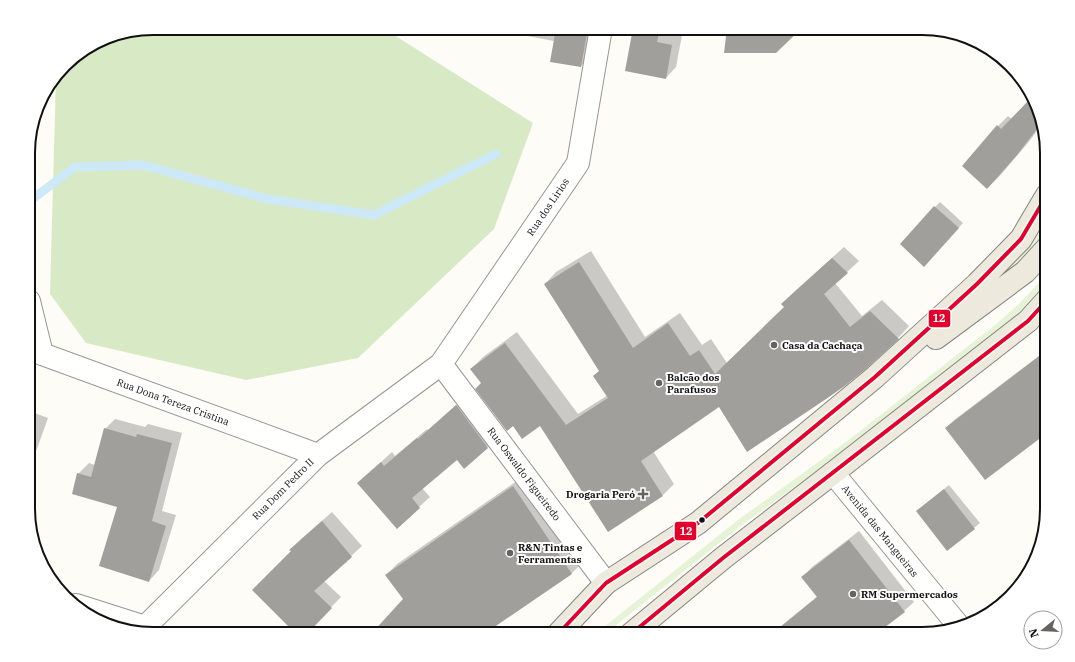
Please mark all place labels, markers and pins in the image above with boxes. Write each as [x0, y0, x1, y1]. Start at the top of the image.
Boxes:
place label: Casa da Cachaça [782, 339, 863, 352]
marker: Casa da Cachaça [769, 340, 779, 350]
place label: Balcão dos Parafusos [667, 371, 719, 396]
marker: Balcão dos Parafusos [654, 378, 664, 388]
place label: Drogaria Peró [566, 488, 635, 501]
marker: Drogaria Peró [638, 489, 648, 499]
unlabelled marker [697, 515, 707, 525]
place label: R&N Tintas e Ferramentas [518, 541, 583, 566]
marker: R&N Tintas e Ferramentas [505, 548, 515, 558]
place label: RM Supermercados [861, 588, 958, 601]
marker: RM Supermercados [848, 589, 858, 599]

